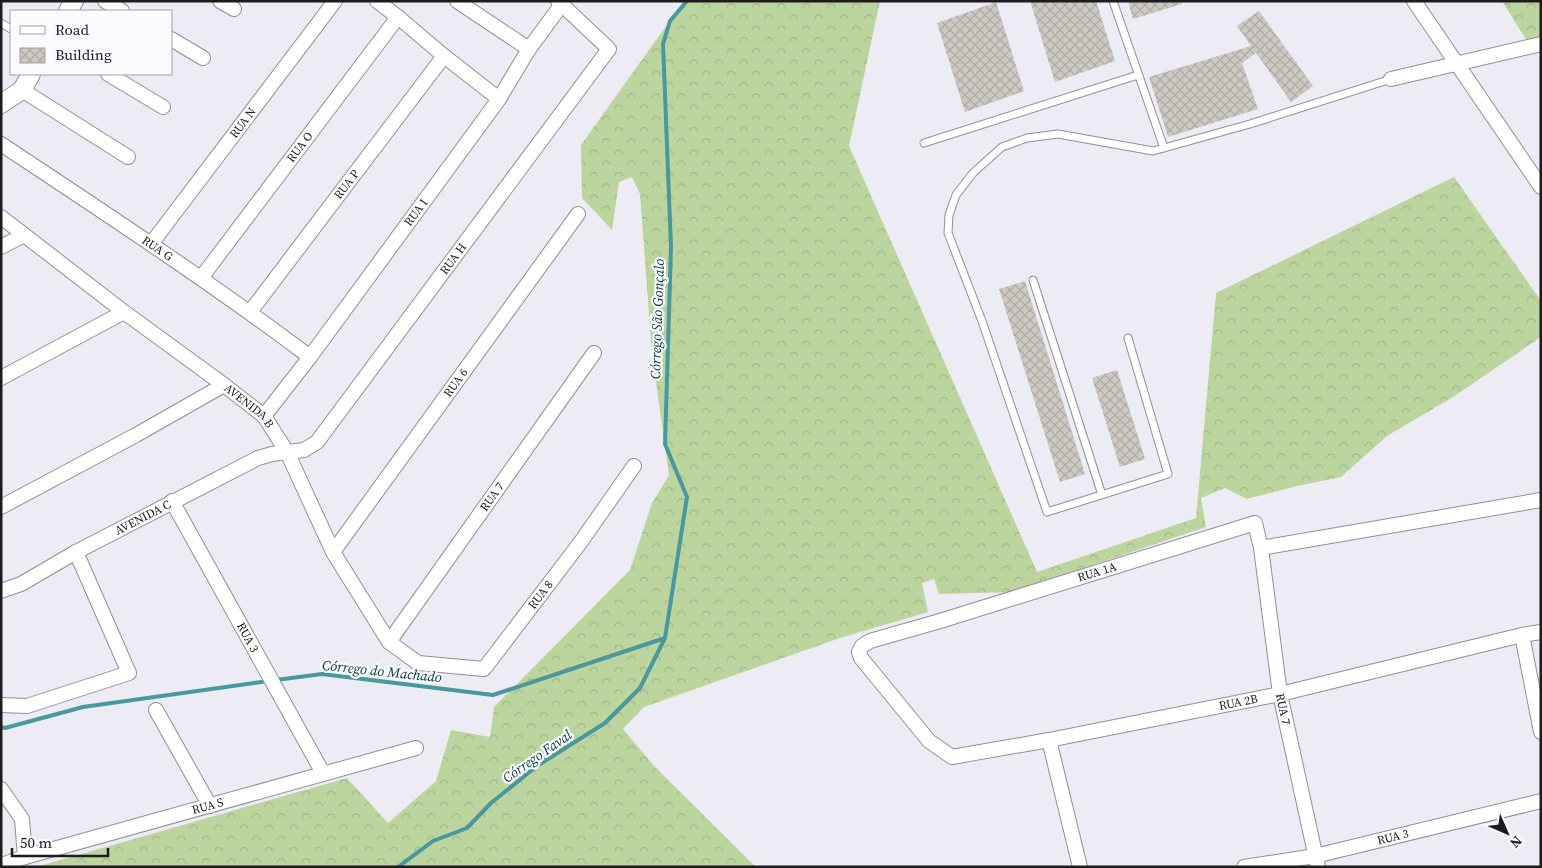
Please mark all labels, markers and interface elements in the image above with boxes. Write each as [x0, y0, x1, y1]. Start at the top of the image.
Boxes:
legend [10, 10, 172, 75]
text: Road [55, 19, 89, 40]
text: Building [55, 44, 112, 65]
street label: RUA N [226, 104, 260, 142]
street label: RUA O [283, 129, 317, 166]
street label: RUA P [330, 166, 363, 202]
street label: RUA I [400, 195, 431, 229]
street label: RUA G [139, 232, 176, 265]
street label: RUA H [436, 240, 470, 278]
water label: Córrego São Gonçalo [645, 258, 669, 380]
street label: RUA 6 [440, 365, 472, 400]
street label: AVENIDA B [221, 380, 278, 431]
street label: RUA 7 [476, 479, 508, 514]
street label: AVENIDA C [112, 496, 174, 539]
street label: RUA 1A [1076, 559, 1118, 585]
street label: RUA 8 [524, 577, 557, 612]
street label: RUA 3 [233, 620, 262, 655]
water label: Córrego do Machado [321, 655, 443, 687]
street label: RUA 2B [1217, 691, 1260, 714]
street label: RUA 7 [1272, 692, 1294, 726]
water label: Córrego Faval [498, 725, 576, 787]
street label: RUA S [190, 794, 225, 818]
north arrow [1482, 808, 1532, 858]
street label: RUA 3 [1375, 825, 1410, 849]
scale bar [12, 826, 109, 858]
text: 50 m [20, 832, 52, 853]
text: N [1506, 832, 1527, 853]

